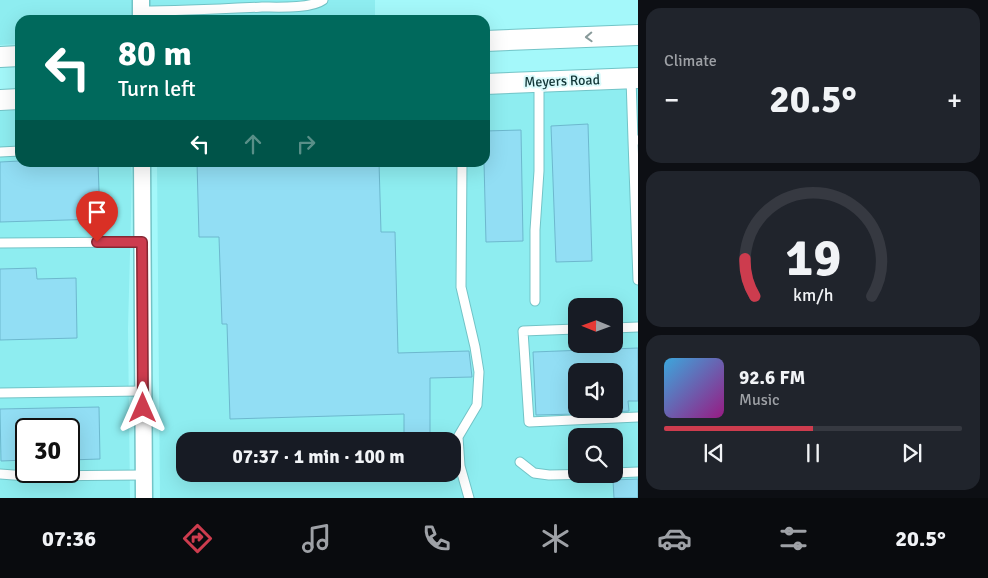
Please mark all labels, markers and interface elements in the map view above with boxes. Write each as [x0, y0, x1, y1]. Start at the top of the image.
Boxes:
text: 80 m [118, 32, 192, 75]
one-way arrow [585, 32, 593, 42]
icon: left [35, 35, 100, 100]
text: Climate [664, 51, 717, 71]
street label: Meyers Road [524, 71, 600, 91]
text: Turn left [118, 75, 196, 102]
text: 20.5° [769, 76, 857, 123]
text: − [664, 83, 679, 117]
text: + [947, 83, 962, 117]
icon: left [186, 130, 214, 158]
icon: ahead [239, 130, 267, 158]
icon: right [292, 130, 320, 158]
pin [76, 191, 118, 242]
icon: arrive [83, 198, 111, 226]
text: 19 [785, 226, 841, 290]
text: km/h [793, 284, 833, 306]
north arrow [568, 298, 622, 352]
map controls [568, 298, 623, 483]
button: sound [568, 363, 623, 418]
text: 92.6 FM [739, 366, 805, 390]
position arrow [116, 381, 168, 433]
text: Music [739, 390, 780, 410]
speed limit sign: 30 [15, 418, 80, 483]
button: search [568, 428, 623, 483]
icon: previous [700, 439, 728, 467]
icon: pause [799, 439, 827, 467]
icon: next [898, 439, 926, 467]
text: 07:37 · 1 min · 100 m [232, 445, 405, 469]
icon: directions [180, 521, 215, 556]
icon: music [299, 521, 334, 556]
icon: phone [419, 521, 454, 556]
icon: climate [538, 521, 573, 556]
icon: car [657, 521, 692, 556]
icon: filters [776, 521, 811, 556]
text: 07:36 [42, 525, 96, 552]
text: 20.5° [895, 525, 946, 552]

